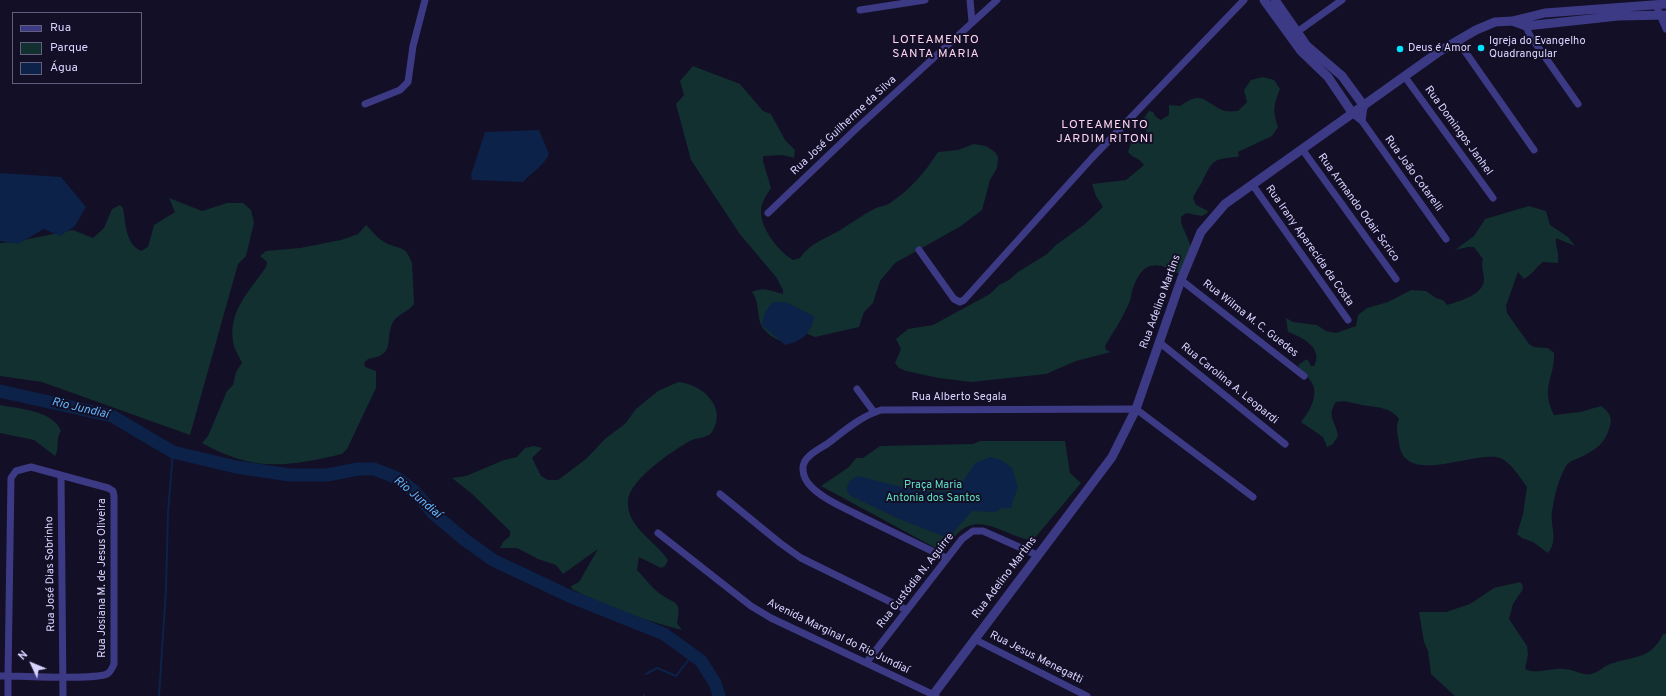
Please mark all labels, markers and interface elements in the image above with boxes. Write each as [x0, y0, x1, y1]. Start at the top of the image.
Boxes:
legend [12, 12, 142, 84]
text: Rua [50, 20, 71, 36]
district label: LOTEAMENTO SANTA MARIA [892, 34, 980, 62]
place label: Igreja do Evangelho Quadrangular [1489, 35, 1586, 61]
text: Parque [50, 40, 88, 56]
place label: Deus é Amor [1408, 42, 1471, 56]
marker: Igreja do Evangelho Quadrangular [1476, 43, 1486, 53]
marker: Deus é Amor [1395, 44, 1405, 54]
text: Água [50, 60, 78, 76]
street label: Rua José Guilherme da Silva [789, 74, 899, 178]
street label: Rua Domingos Janhel [1421, 84, 1495, 178]
district label: LOTEAMENTO JARDIM RITONI [1056, 119, 1154, 147]
street label: Rua João Cotarelli [1381, 134, 1445, 214]
street label: Rua Armando Odair Scrico [1314, 151, 1402, 265]
street label: Rua Irany Aparecida da Costa [1262, 183, 1356, 309]
street label: Rua Adelino Martins [1138, 253, 1184, 351]
street label: Rua Wilma M. C. Guedes [1200, 278, 1300, 360]
street label: Rua Carolina A. Leopardi [1178, 341, 1280, 427]
street label: Rua Alberto Segala [912, 391, 1006, 405]
water label: Rio Jundiaí [50, 395, 110, 423]
water label: Rio Jundiaí [390, 474, 444, 522]
park label: Praça Maria Antonia dos Santos [886, 479, 980, 505]
street label: Rua Josiana M. de Jesus Oliveira [96, 498, 110, 658]
street label: Rua José Dias Sobrinho [43, 516, 59, 632]
street label: Rua Custódia N. Aguirre [875, 531, 957, 631]
street label: Rua Adelino Martins [970, 535, 1040, 621]
street label: Avenida Marginal do Rio Jundiaí [765, 597, 911, 677]
street label: Rua Jesus Menegatti [987, 629, 1085, 687]
north arrow [12, 644, 52, 684]
text: N [16, 648, 31, 663]

